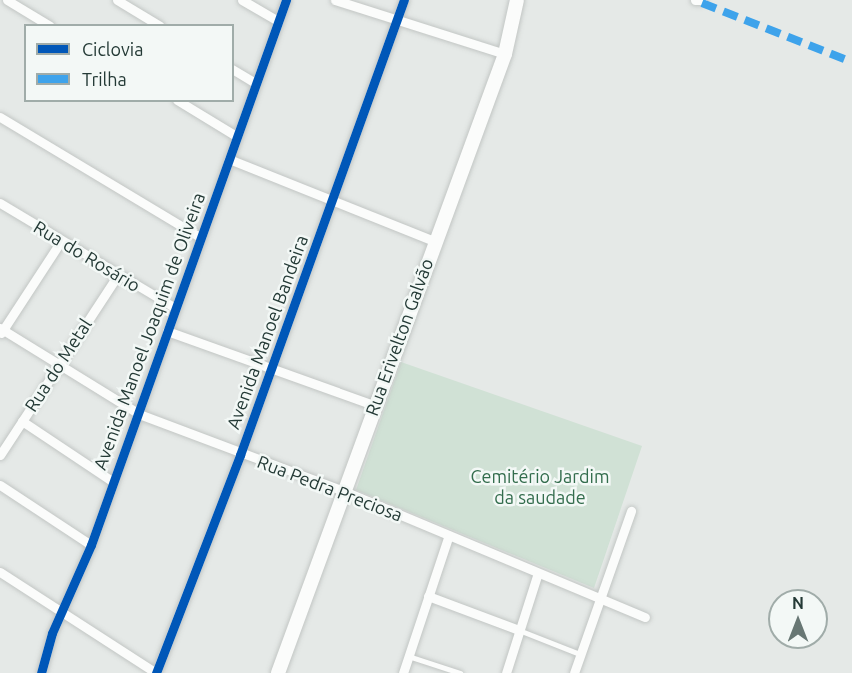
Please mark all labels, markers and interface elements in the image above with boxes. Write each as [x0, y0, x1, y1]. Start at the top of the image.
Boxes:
legend [24, 24, 234, 102]
text: Ciclovia [82, 39, 143, 59]
text: Trilha [82, 69, 127, 89]
street label: Avenida Manoel Joaquim de Oliveira [89, 189, 209, 473]
street label: Rua do Rosário [30, 216, 144, 296]
street label: Avenida Manoel Bandeira [222, 232, 312, 432]
street label: Rua Erivelton Galvão [360, 255, 438, 419]
street label: Rua do Metal [20, 314, 96, 416]
street label: Rua Pedra Preciosa [254, 450, 406, 526]
park label: Cemitério Jardim da saudade [470, 466, 610, 508]
north arrow [768, 589, 828, 649]
text: N [792, 594, 804, 612]

